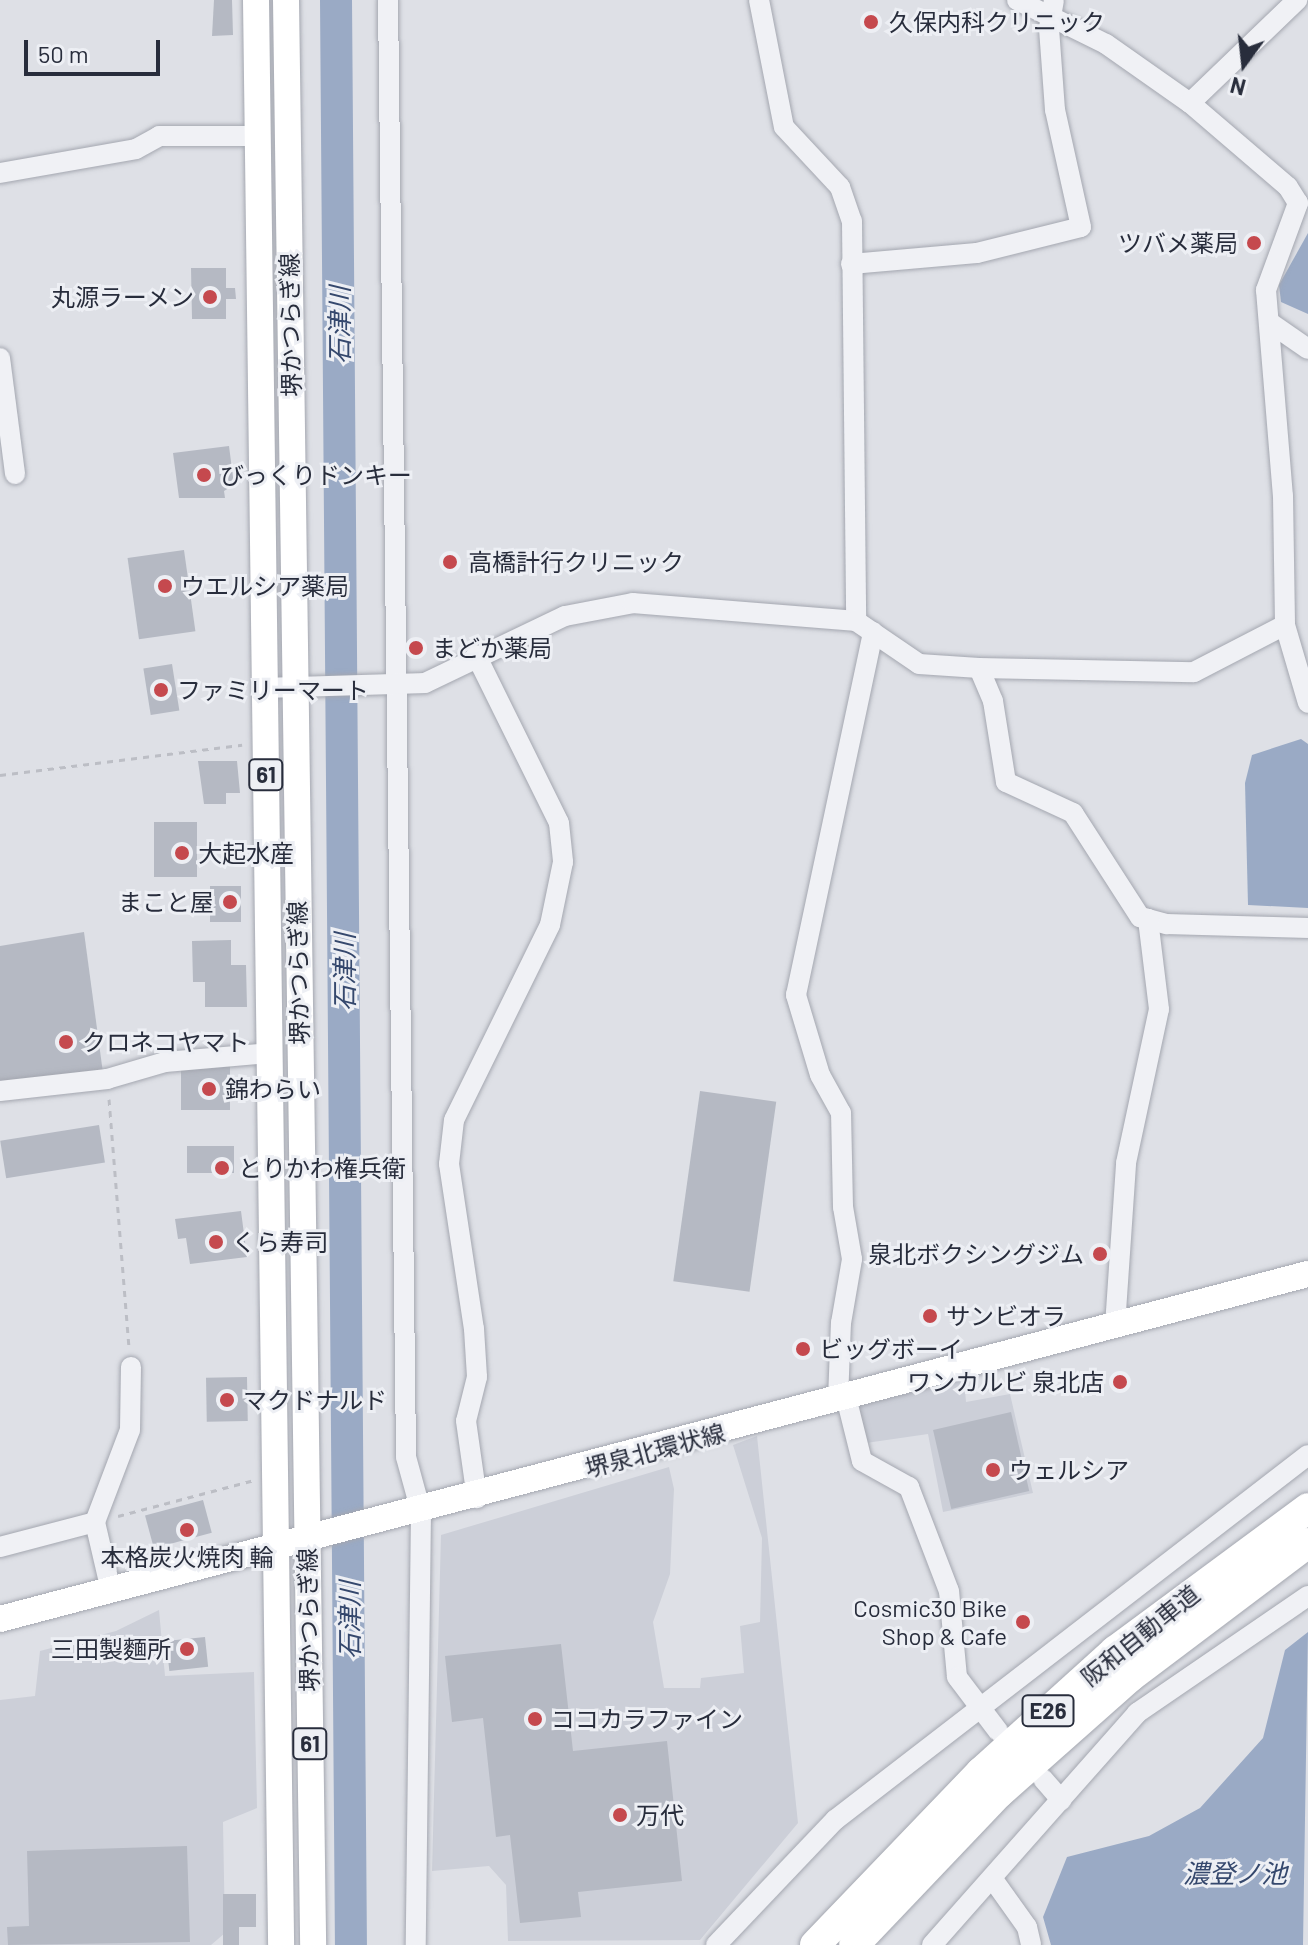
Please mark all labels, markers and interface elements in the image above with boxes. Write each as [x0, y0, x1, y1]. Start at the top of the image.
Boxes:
place label: 久保内科クリニック [889, 8, 1105, 36]
marker: 久保内科クリニック [860, 11, 882, 33]
scale bar [28, 24, 164, 74]
north arrow [1204, 24, 1284, 104]
text: 50 m [38, 39, 89, 68]
text: N [1227, 73, 1248, 102]
place label: ツバメ薬局 [1118, 229, 1238, 257]
marker: ツバメ薬局 [1245, 234, 1263, 252]
street label: 堺かつらぎ線 [274, 253, 306, 397]
place label: 丸源ラーメン [50, 283, 194, 311]
water label: 石津川 [323, 286, 355, 364]
marker: 丸源ラーメン [201, 288, 219, 306]
place label: びっくりドンキー [220, 461, 412, 489]
marker: びっくりドンキー [195, 466, 213, 484]
place label: 高橋計行クリニック [468, 548, 684, 576]
marker: 高橋計行クリニック [439, 551, 461, 573]
place label: ウエルシア薬局 [181, 572, 349, 600]
marker: ウエルシア薬局 [156, 577, 174, 595]
place label: まどか薬局 [432, 634, 552, 662]
marker: まどか薬局 [407, 639, 425, 657]
place label: ファミリーマート [177, 676, 369, 704]
marker: ファミリーマート [152, 681, 170, 699]
road number: 61 [248, 757, 284, 793]
place label: 大起水産 [198, 839, 294, 867]
marker: 大起水産 [173, 844, 191, 862]
place label: まこと屋 [118, 888, 214, 916]
marker: まこと屋 [221, 893, 239, 911]
street label: 堺かつらぎ線 [282, 901, 314, 1045]
water label: 石津川 [328, 933, 360, 1011]
place label: クロネコヤマト [82, 1028, 250, 1056]
marker: クロネコヤマト [57, 1033, 75, 1051]
place label: 錦わらい [225, 1075, 321, 1103]
marker: 錦わらい [200, 1080, 218, 1098]
place label: とりかわ権兵衛 [238, 1154, 406, 1182]
marker: とりかわ権兵衛 [213, 1159, 231, 1177]
place label: くら寿司 [232, 1228, 328, 1256]
marker: くら寿司 [207, 1233, 225, 1251]
place label: 泉北ボクシングジム [868, 1240, 1084, 1268]
marker: 泉北ボクシングジム [1091, 1245, 1109, 1263]
place label: サンビオラ [946, 1302, 1066, 1330]
marker: サンビオラ [921, 1307, 939, 1325]
place label: ビッグボーイ [819, 1335, 963, 1363]
marker: ビッグボーイ [794, 1340, 812, 1358]
place label: ワンカルビ 泉北店 [907, 1368, 1104, 1396]
marker: ワンカルビ 泉北店 [1111, 1373, 1129, 1391]
place label: マクドナルド [243, 1386, 387, 1414]
marker: マクドナルド [218, 1391, 236, 1409]
street label: 堺泉北環状線 [582, 1417, 728, 1483]
place label: ウェルシア [1009, 1456, 1129, 1484]
marker: ウェルシア [984, 1461, 1002, 1479]
marker: 本格炭火焼肉 輪 [178, 1521, 196, 1539]
place label: 本格炭火焼肉 輪 [101, 1543, 273, 1571]
street label: 堺かつらぎ線 [292, 1548, 324, 1692]
street label: 阪和自動車道 [1075, 1578, 1205, 1692]
water label: 石津川 [333, 1581, 365, 1659]
place label: Cosmic30 Bike Shop & Cafe [853, 1594, 1007, 1650]
marker: Cosmic30 Bike Shop & Cafe [1014, 1613, 1032, 1631]
place label: 三田製麵所 [51, 1635, 171, 1663]
marker: 三田製麵所 [178, 1640, 196, 1658]
road number: E26 [1020, 1693, 1076, 1729]
place label: ココカラファイン [551, 1705, 743, 1733]
marker: ココカラファイン [526, 1710, 544, 1728]
road number: 61 [292, 1726, 328, 1762]
place label: 万代 [636, 1801, 684, 1829]
marker: 万代 [611, 1806, 629, 1824]
water label: 濃登ノ池 [1183, 1857, 1287, 1889]

